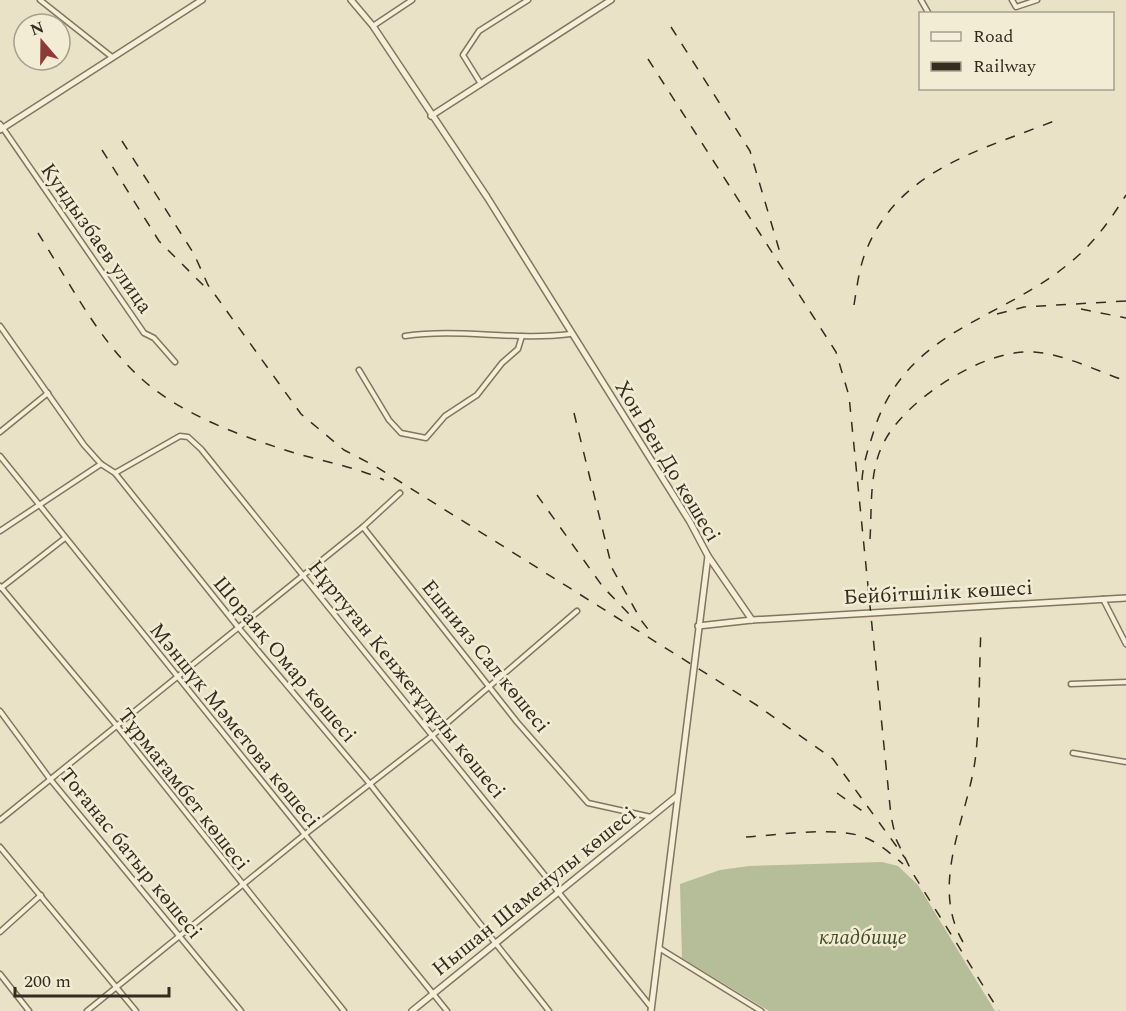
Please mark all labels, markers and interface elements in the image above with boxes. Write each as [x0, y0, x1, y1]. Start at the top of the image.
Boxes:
north arrow [12, 12, 72, 72]
legend [919, 12, 1114, 90]
text: N [27, 15, 47, 42]
text: Road [973, 23, 1014, 50]
text: Railway [973, 53, 1037, 80]
street label: Кундызбаев улица [32, 157, 161, 321]
street label: Хон Бен До көшесі [606, 374, 728, 549]
street label: Нұртуған Кенжеғұлұлы көшесі [300, 553, 513, 806]
street label: Шораяқ Омар көшесі [205, 569, 364, 750]
street label: Бейбітшілік көшесі [843, 572, 1034, 614]
street label: Ешнияз Сал көшесі [413, 573, 557, 740]
street label: Мәншүк Мәметова көшесі [141, 616, 327, 835]
street label: Тұрмағамбет көшесі [109, 701, 257, 878]
street label: Тоғанас батыр көшесі [51, 761, 210, 946]
street label: Нышан Шаменулы көшесі [425, 799, 644, 985]
park label: кладбище [819, 922, 907, 954]
scale bar [15, 960, 170, 998]
text: 200 m [24, 968, 71, 995]

